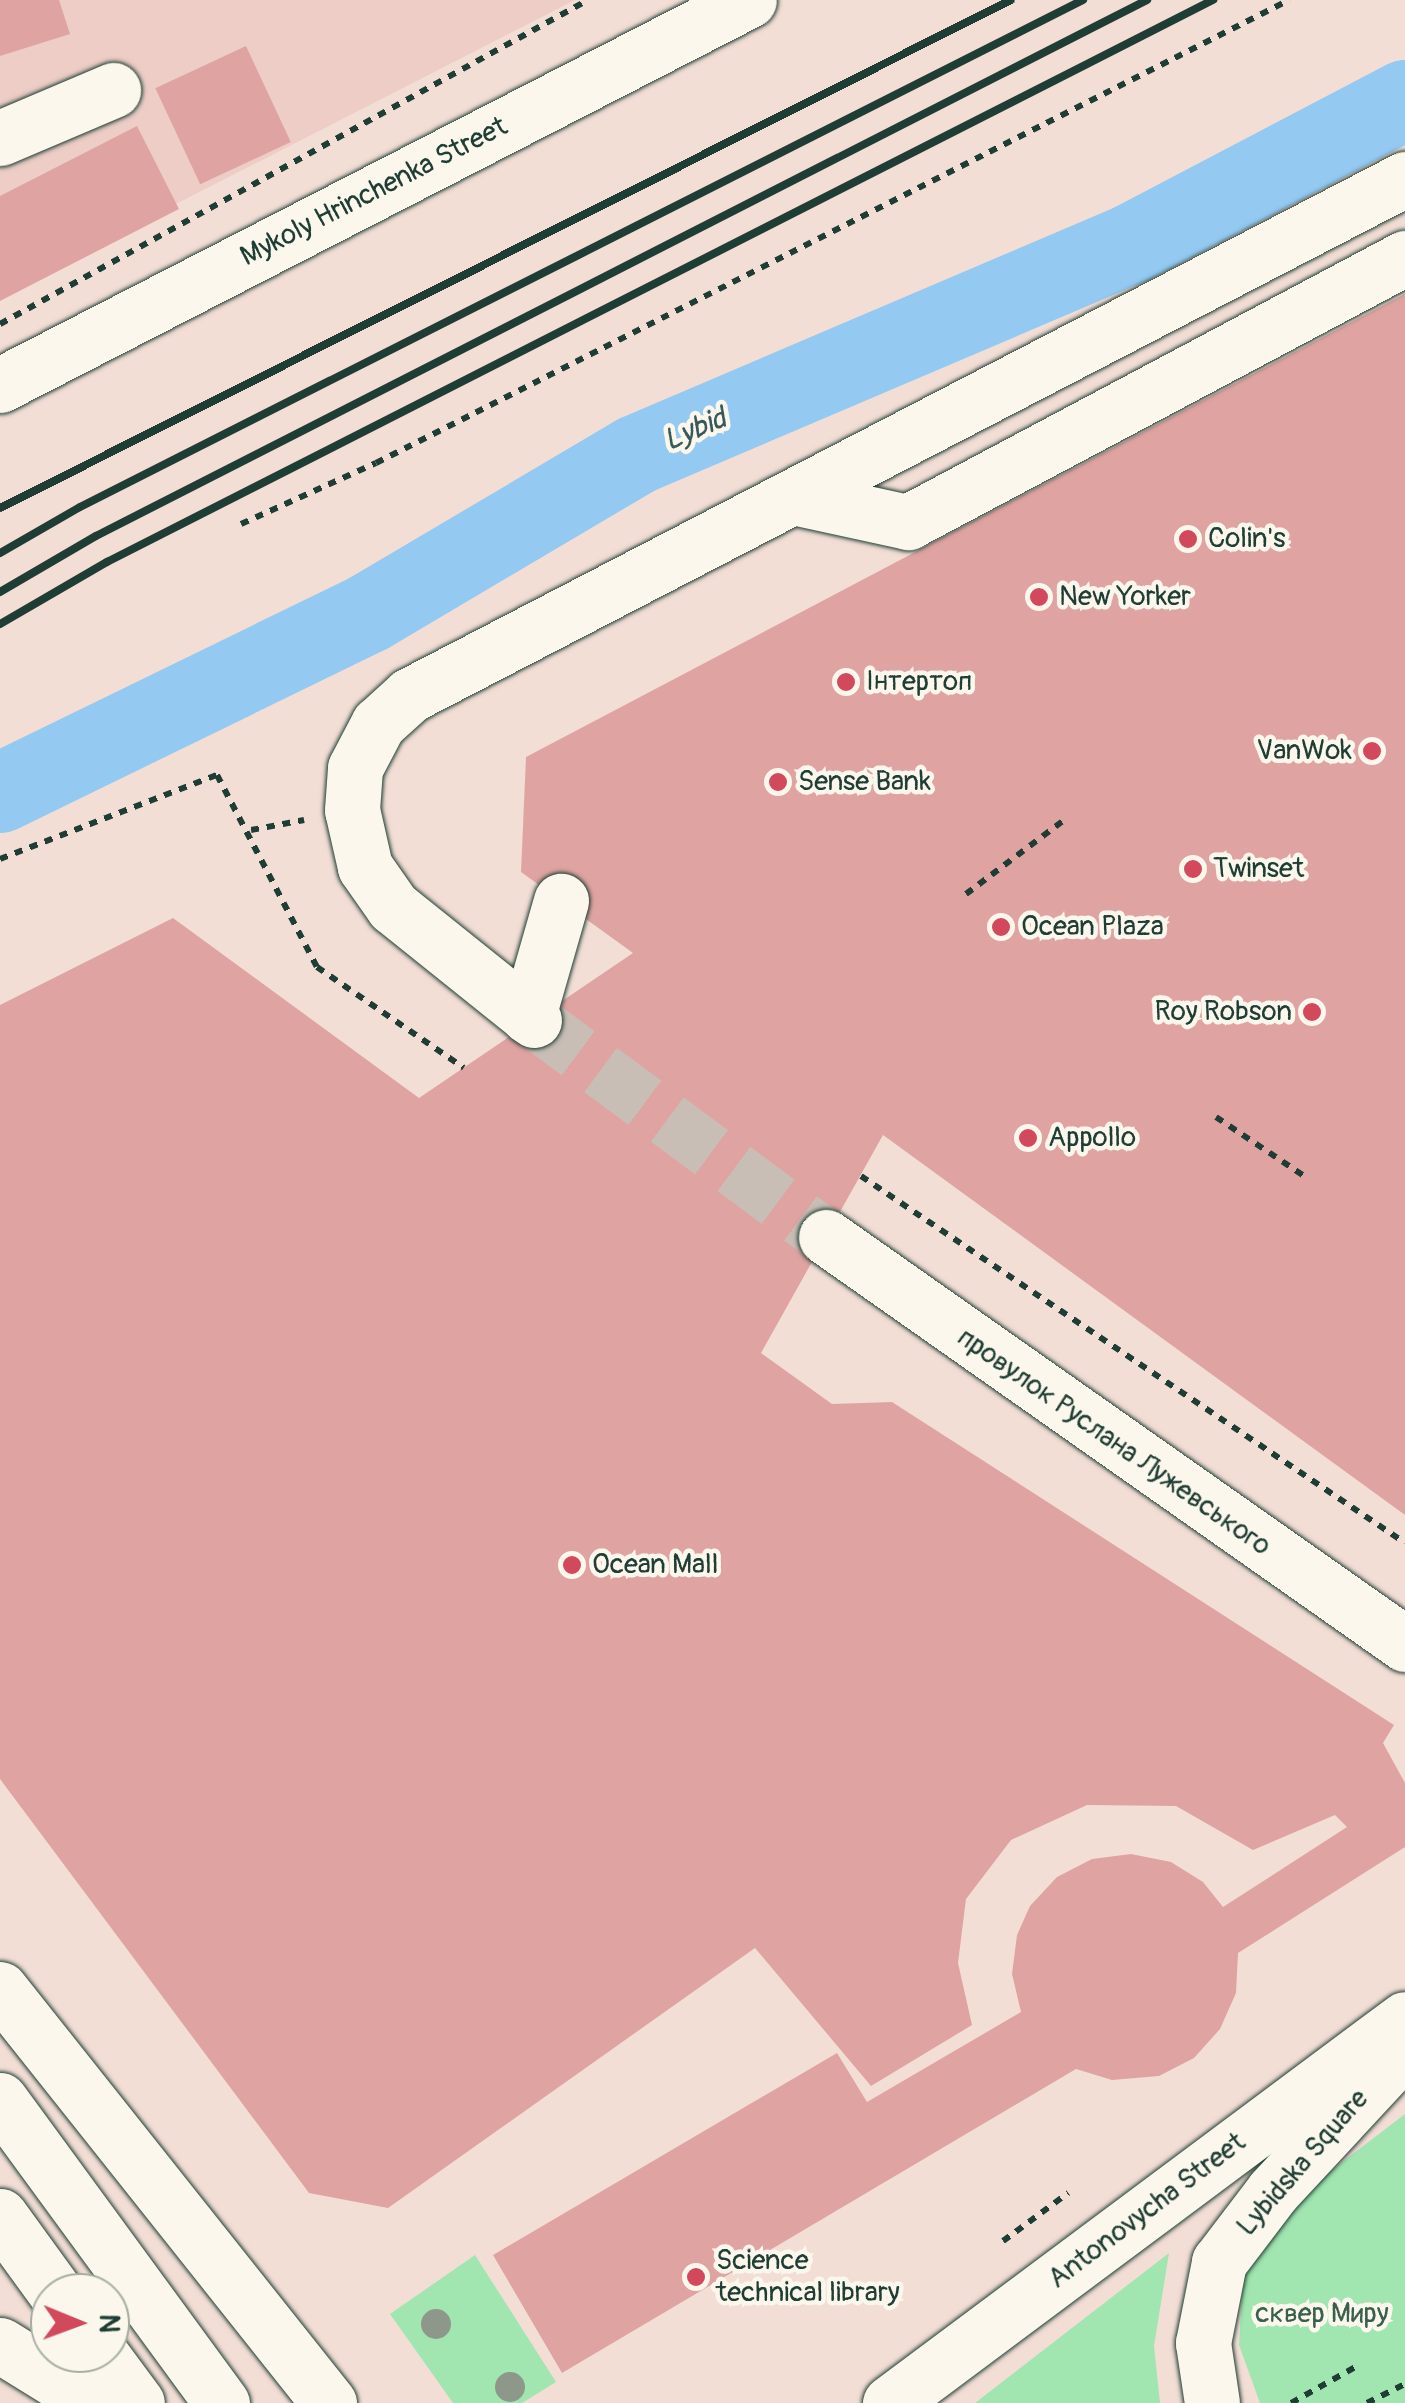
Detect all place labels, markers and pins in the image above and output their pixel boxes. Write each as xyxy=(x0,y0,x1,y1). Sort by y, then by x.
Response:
place label: Colin's xyxy=(1208,522,1286,556)
marker: Colin's xyxy=(1177,528,1199,550)
place label: New Yorker xyxy=(1059,580,1191,614)
marker: New Yorker xyxy=(1028,586,1050,608)
place label: Інтертоп xyxy=(866,665,972,699)
marker: Інтертоп xyxy=(835,671,857,693)
place label: VanWok xyxy=(1257,734,1352,768)
marker: VanWok xyxy=(1361,740,1383,762)
place label: Sense Bank xyxy=(798,765,931,799)
marker: Sense Bank xyxy=(767,771,789,793)
place label: Twinset xyxy=(1213,852,1304,886)
marker: Twinset xyxy=(1182,858,1204,880)
place label: Ocean Plaza xyxy=(1021,910,1164,944)
marker: Ocean Plaza xyxy=(990,916,1012,938)
place label: Roy Robson xyxy=(1155,995,1292,1029)
marker: Roy Robson xyxy=(1301,1001,1323,1023)
place label: Appollo xyxy=(1048,1121,1136,1155)
marker: Appollo xyxy=(1017,1127,1039,1149)
place label: Ocean Mall xyxy=(592,1548,718,1582)
marker: Ocean Mall xyxy=(561,1554,583,1576)
place label: Science technical library xyxy=(716,2244,900,2310)
marker: Science technical library xyxy=(685,2266,707,2288)

